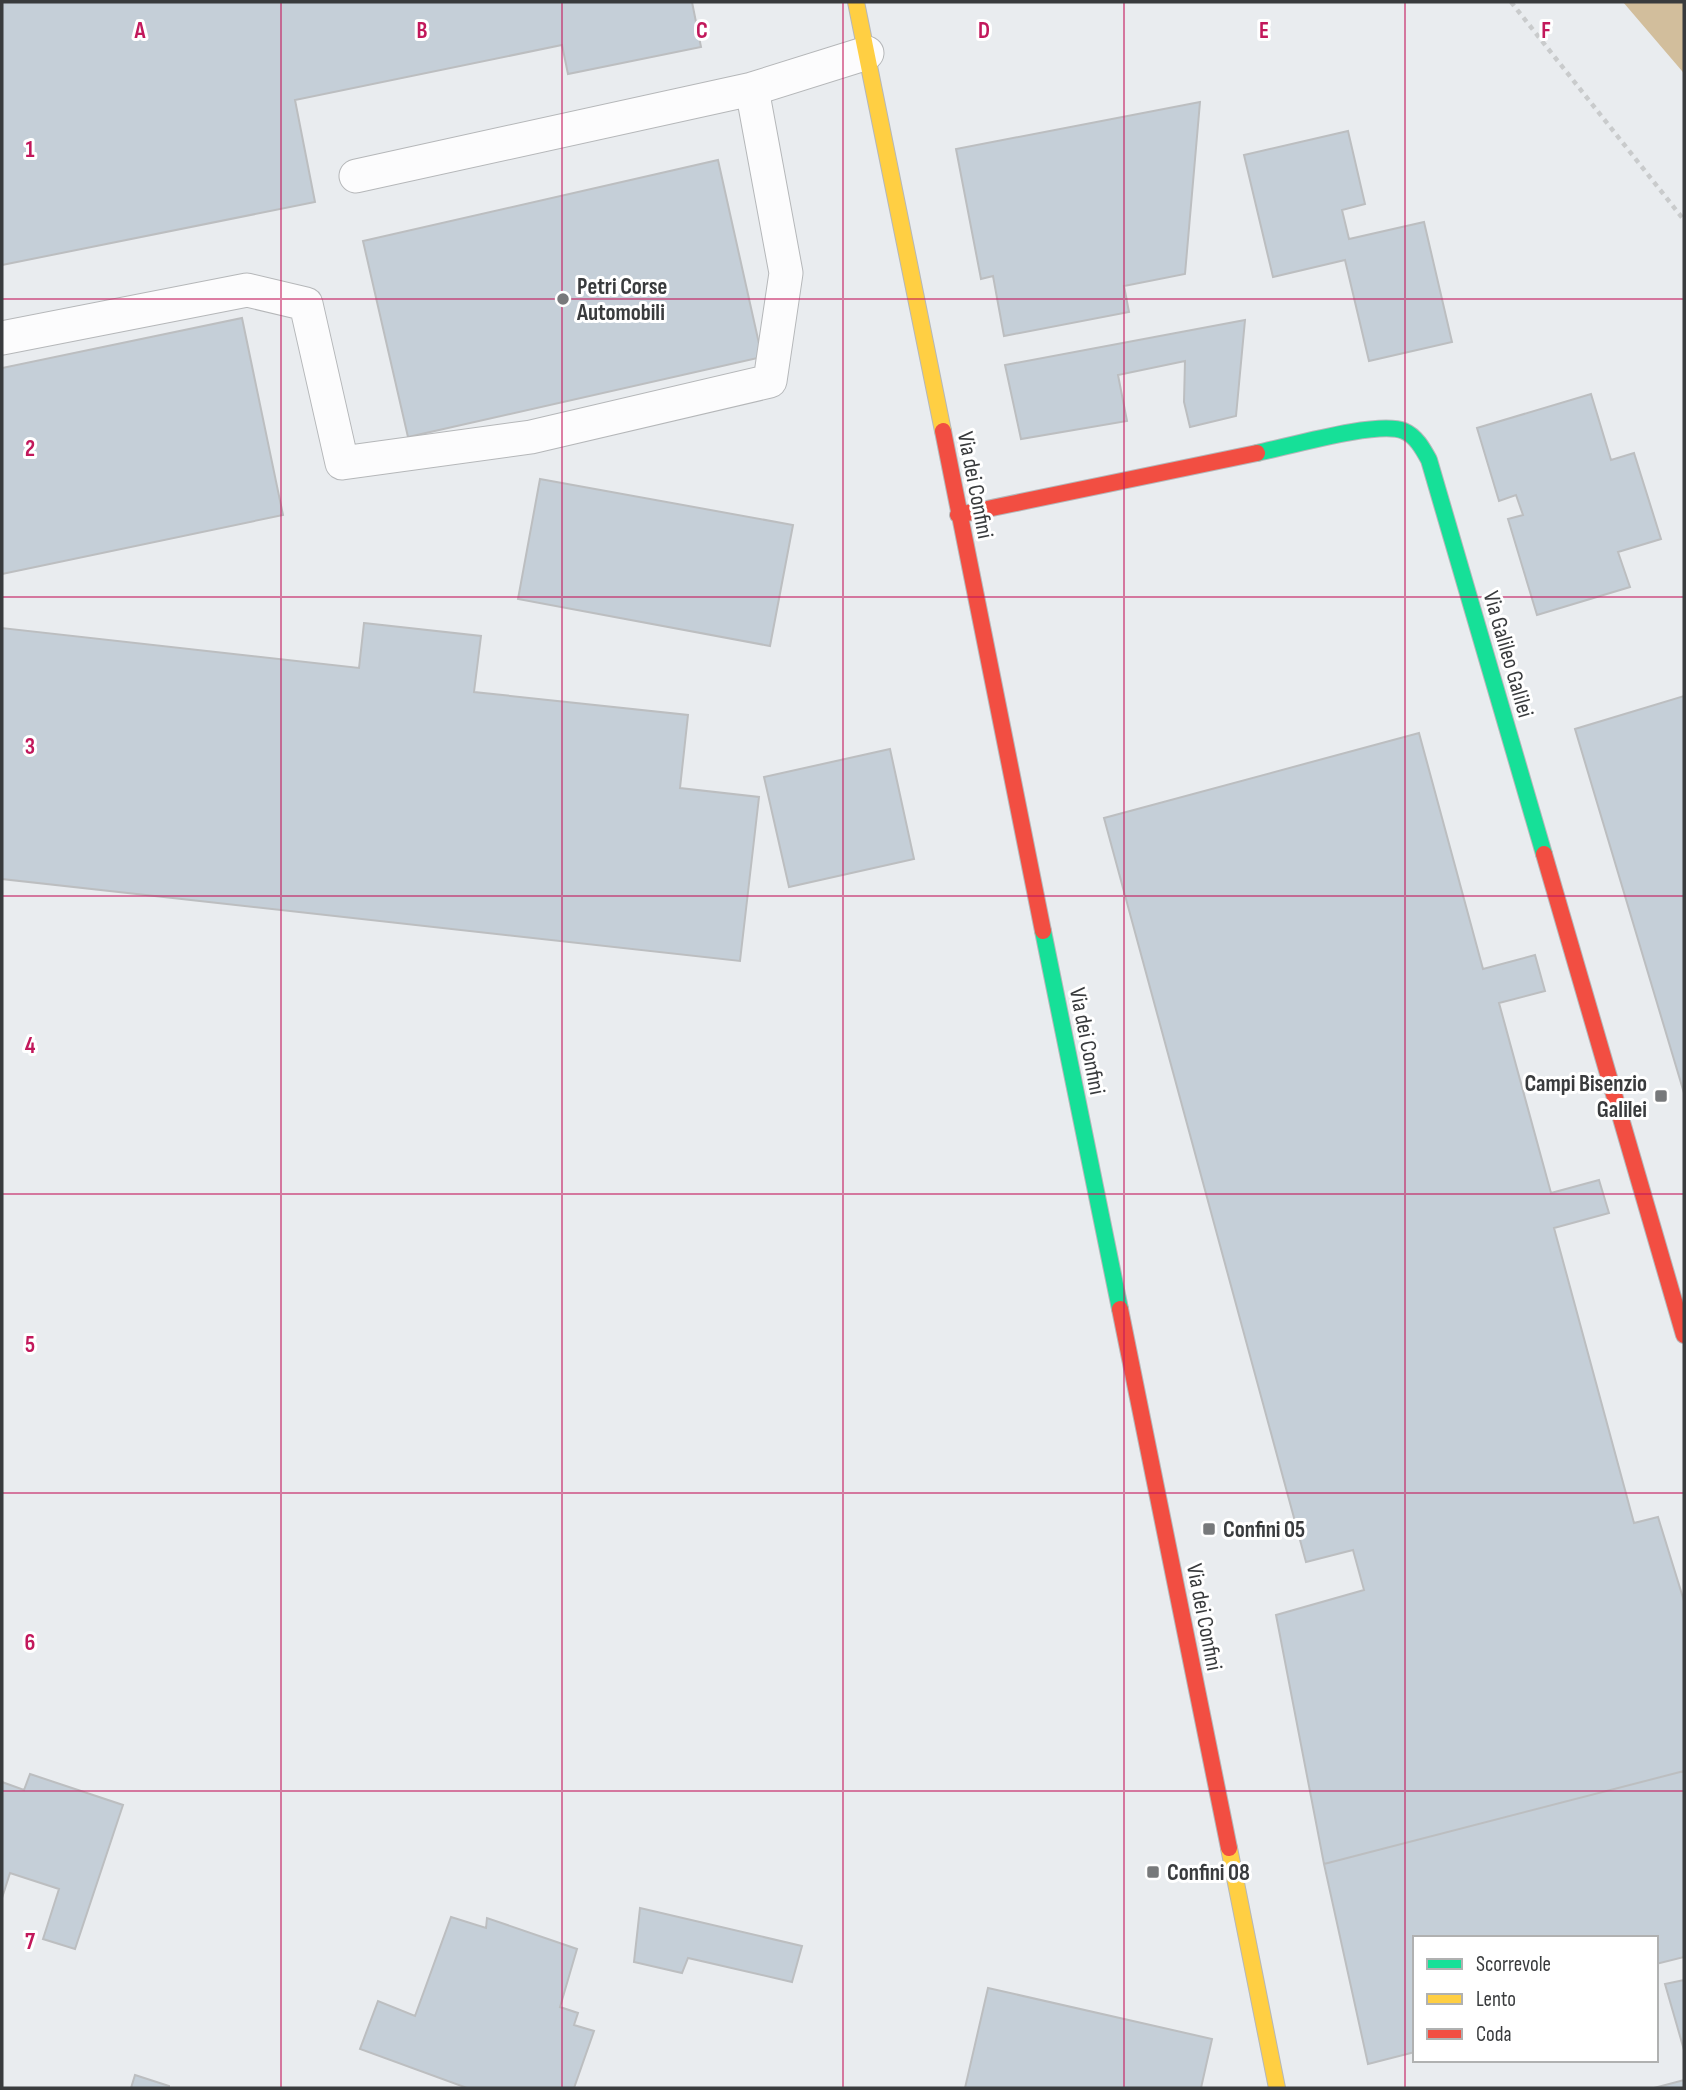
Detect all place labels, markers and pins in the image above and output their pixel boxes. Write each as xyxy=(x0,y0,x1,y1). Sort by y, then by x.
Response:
place label: Petri Corse Automobili xyxy=(576,273,667,327)
marker: Petri Corse Automobili xyxy=(555,291,571,307)
place label: Campi Bisenzio Galilei xyxy=(1525,1070,1647,1124)
marker: Campi Bisenzio Galilei xyxy=(1653,1088,1669,1104)
place label: Confini 05 xyxy=(1223,1516,1305,1544)
marker: Confini 05 xyxy=(1201,1521,1217,1537)
place label: Confini 08 xyxy=(1167,1859,1250,1887)
marker: Confini 08 xyxy=(1145,1864,1161,1880)

